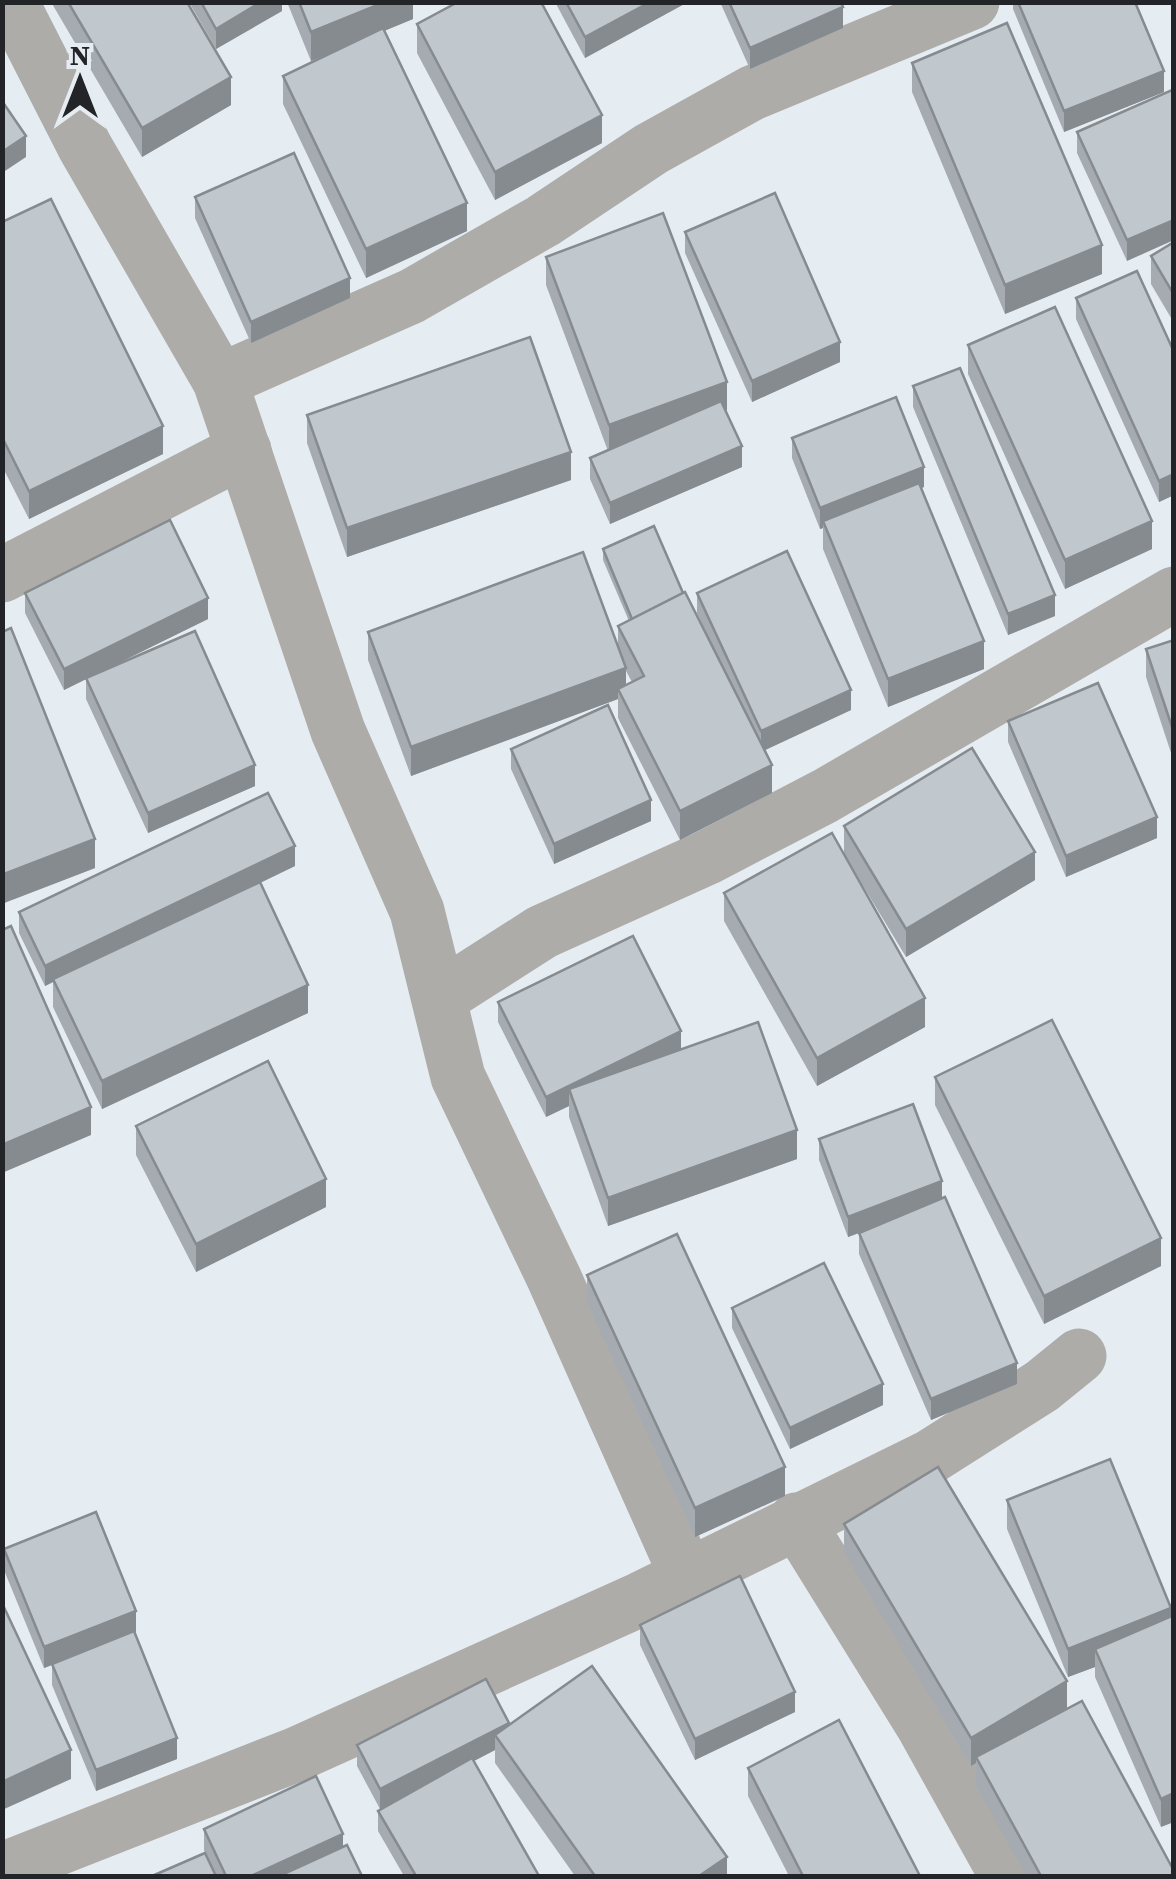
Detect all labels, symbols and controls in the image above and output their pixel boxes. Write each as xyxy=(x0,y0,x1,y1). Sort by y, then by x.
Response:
north arrow xyxy=(30,30,130,130)
text: N xyxy=(70,36,90,74)

